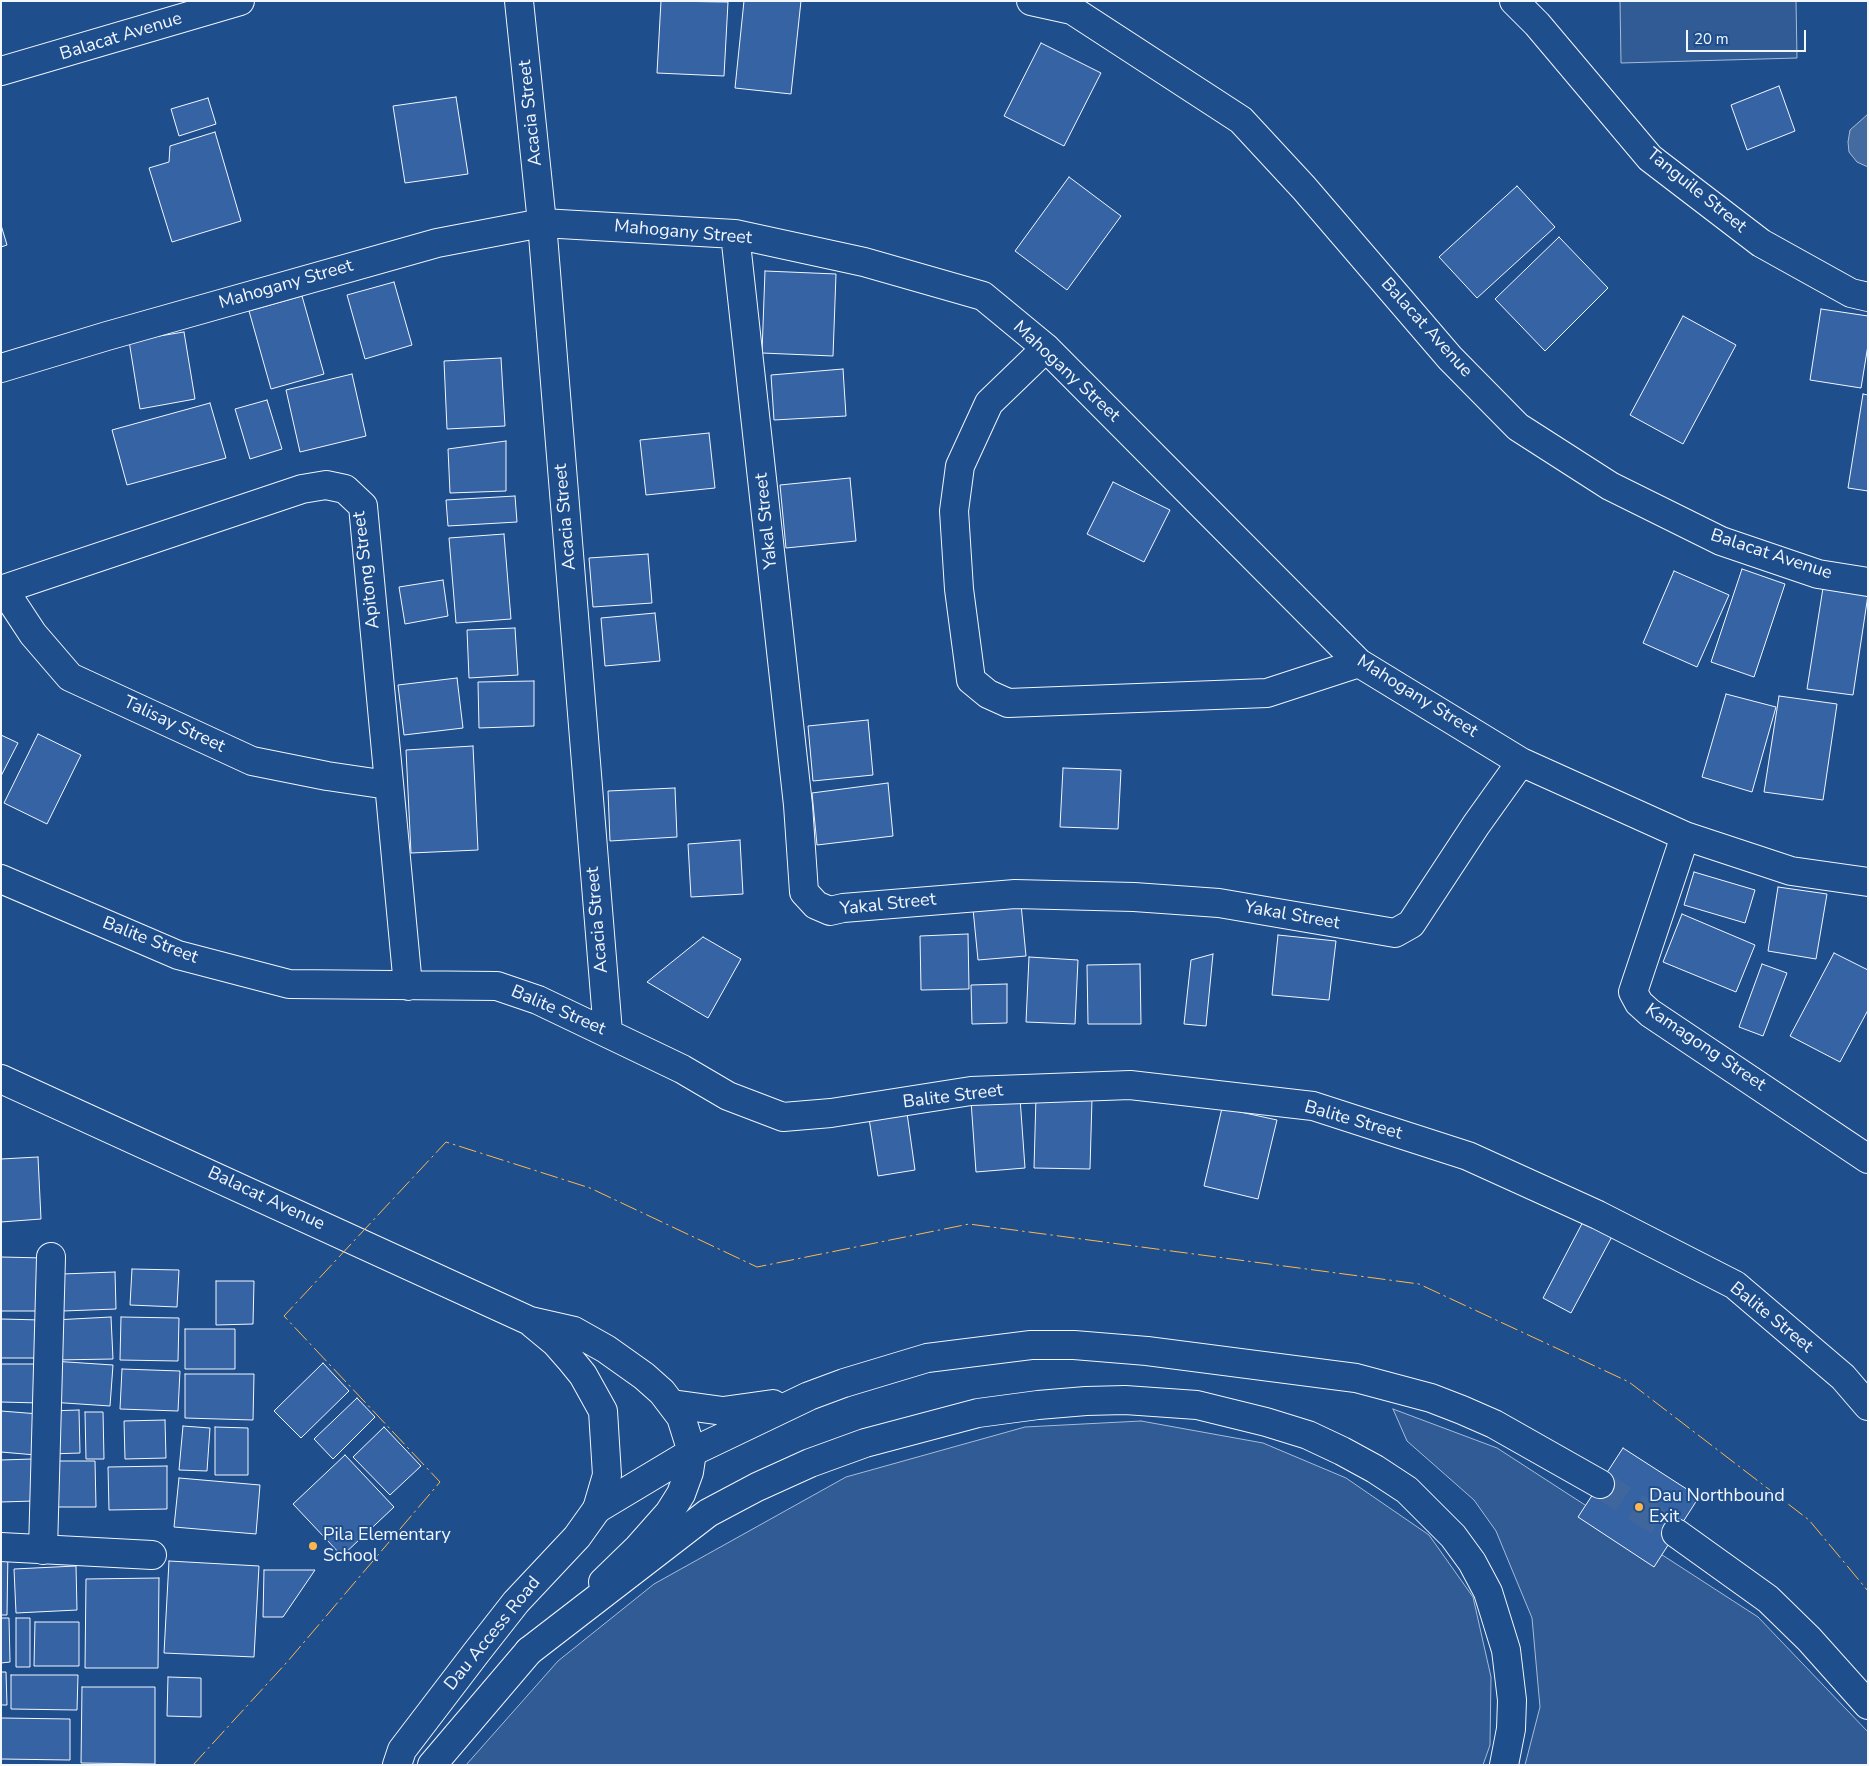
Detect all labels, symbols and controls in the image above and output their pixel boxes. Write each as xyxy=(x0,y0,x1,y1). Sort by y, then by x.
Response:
street label: Balacat Avenue xyxy=(57,8,185,66)
scale bar xyxy=(1689,20,1809,52)
text: 20 m xyxy=(1694,29,1729,49)
street label: Acacia Street xyxy=(515,59,547,167)
street label: Tanguile Street xyxy=(1642,144,1750,238)
street label: Mahogany Street xyxy=(613,216,753,250)
street label: Mahogany Street xyxy=(217,256,355,314)
street label: Balacat Avenue xyxy=(1376,274,1476,382)
street label: Mahogany Street xyxy=(1008,317,1124,427)
street label: Acacia Street xyxy=(551,463,581,571)
street label: Yakal Street xyxy=(751,472,783,570)
street label: Apitong Street xyxy=(349,510,385,630)
street label: Balacat Avenue xyxy=(1707,525,1835,585)
street label: Mahogany Street xyxy=(1353,651,1481,743)
street label: Talisay Street xyxy=(120,692,228,758)
street label: Acacia Street xyxy=(583,866,613,974)
street label: Yakal Street xyxy=(839,889,937,921)
street label: Yakal Street xyxy=(1243,897,1341,935)
street label: Balite Street xyxy=(99,913,201,969)
street label: Balite Street xyxy=(507,981,609,1041)
street label: Kamagong Street xyxy=(1641,1000,1769,1096)
street label: Balite Street xyxy=(902,1080,1004,1114)
street label: Balite Street xyxy=(1302,1097,1404,1145)
street label: Balacat Avenue xyxy=(204,1162,328,1236)
street label: Balite Street xyxy=(1725,1278,1817,1358)
place label: Dau Northbound Exit xyxy=(1649,1486,1785,1528)
marker: Dau Northbound Exit xyxy=(1633,1501,1645,1513)
place label: Pila Elementary School xyxy=(323,1525,451,1568)
marker: Pila Elementary School xyxy=(307,1540,319,1552)
street label: Dau Access Road xyxy=(440,1573,546,1695)

